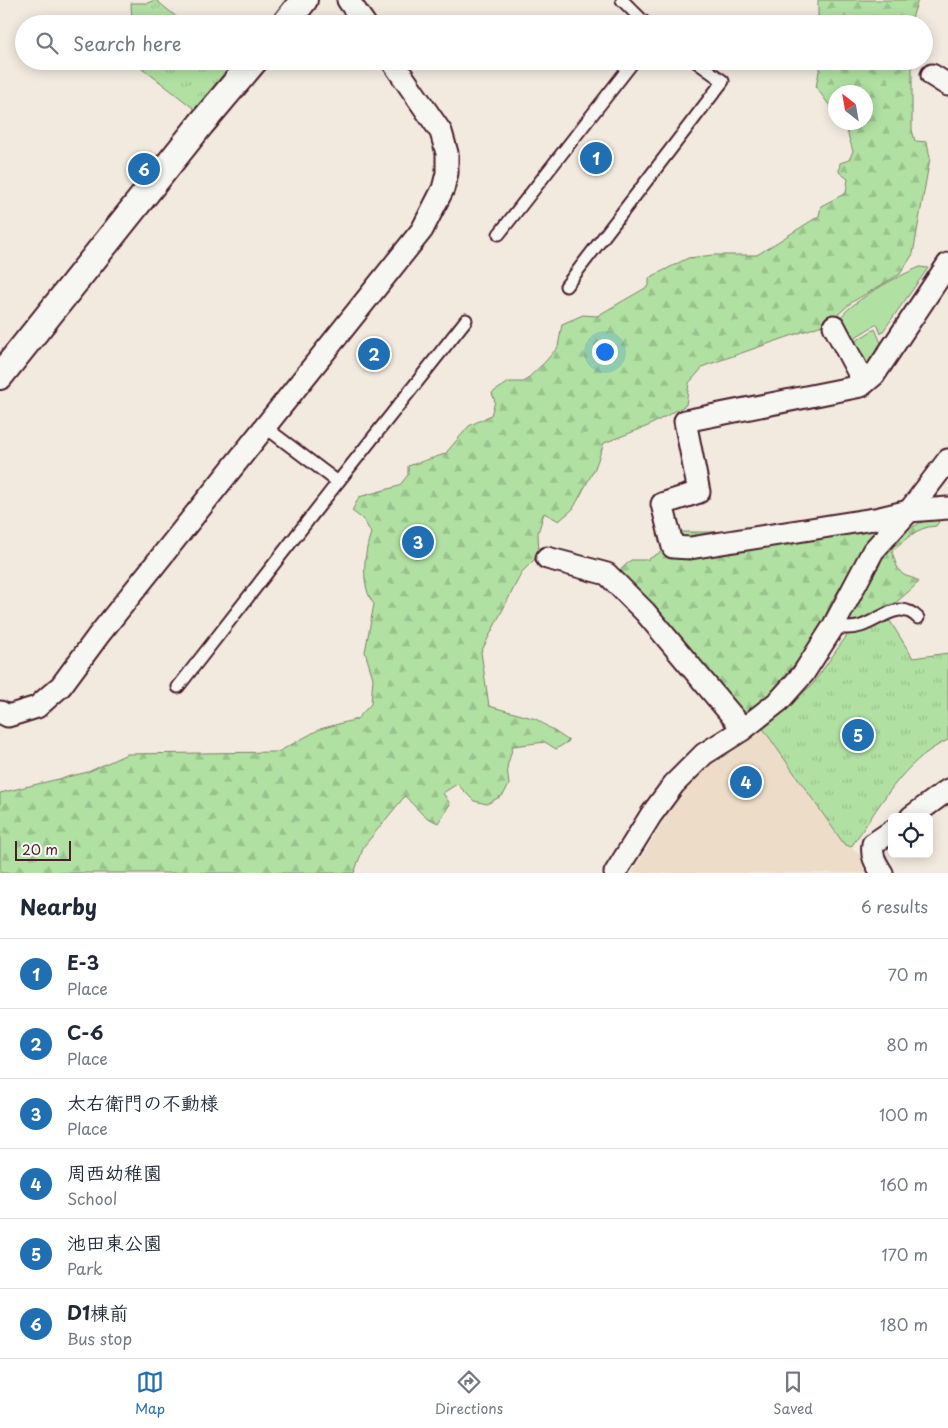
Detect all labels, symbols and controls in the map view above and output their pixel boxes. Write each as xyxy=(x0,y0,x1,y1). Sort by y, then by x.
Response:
search box xyxy=(15,15,933,70)
icon: search xyxy=(33,29,61,57)
text: Search here xyxy=(73,29,182,57)
north arrow xyxy=(828,85,873,130)
pin: 1 xyxy=(580,139,612,177)
pin: 6 xyxy=(128,150,160,188)
pin: 2 xyxy=(358,335,390,373)
your location xyxy=(592,339,618,365)
pin: 3 xyxy=(402,523,434,561)
pin: 5 xyxy=(842,716,874,754)
pin: 4 xyxy=(730,763,762,801)
map controls xyxy=(888,813,933,858)
button: locate xyxy=(888,813,933,858)
scale bar xyxy=(15,838,71,861)
text: 20 m xyxy=(22,839,58,860)
text: Nearby xyxy=(20,890,97,922)
text: 6 results xyxy=(861,894,928,918)
text: E-3 xyxy=(67,948,99,976)
text: 1 xyxy=(32,962,40,986)
text: 70 m xyxy=(888,962,928,986)
text: Place xyxy=(67,976,108,1000)
text: C-6 xyxy=(67,1018,103,1046)
text: 2 xyxy=(30,1032,42,1056)
text: 80 m xyxy=(886,1032,928,1056)
text: Place xyxy=(67,1046,108,1070)
text: 太右衛門の不動様 xyxy=(67,1088,219,1116)
text: 3 xyxy=(31,1102,41,1126)
text: 100 m xyxy=(879,1102,928,1126)
text: Place xyxy=(67,1116,108,1140)
text: 周西幼稚園 xyxy=(67,1158,162,1186)
text: 4 xyxy=(31,1172,41,1196)
text: 160 m xyxy=(880,1172,928,1196)
text: School xyxy=(67,1186,117,1210)
text: 池田東公園 xyxy=(67,1228,162,1256)
text: 5 xyxy=(31,1242,41,1266)
text: 170 m xyxy=(882,1242,928,1266)
text: Park xyxy=(67,1256,103,1280)
text: D1棟前 xyxy=(67,1298,128,1326)
text: 6 xyxy=(30,1312,42,1336)
text: 180 m xyxy=(880,1312,928,1336)
text: Bus stop xyxy=(67,1326,132,1350)
tab: Map xyxy=(135,1368,165,1419)
tab: Directions xyxy=(435,1368,503,1419)
tab: Saved xyxy=(773,1368,813,1419)

